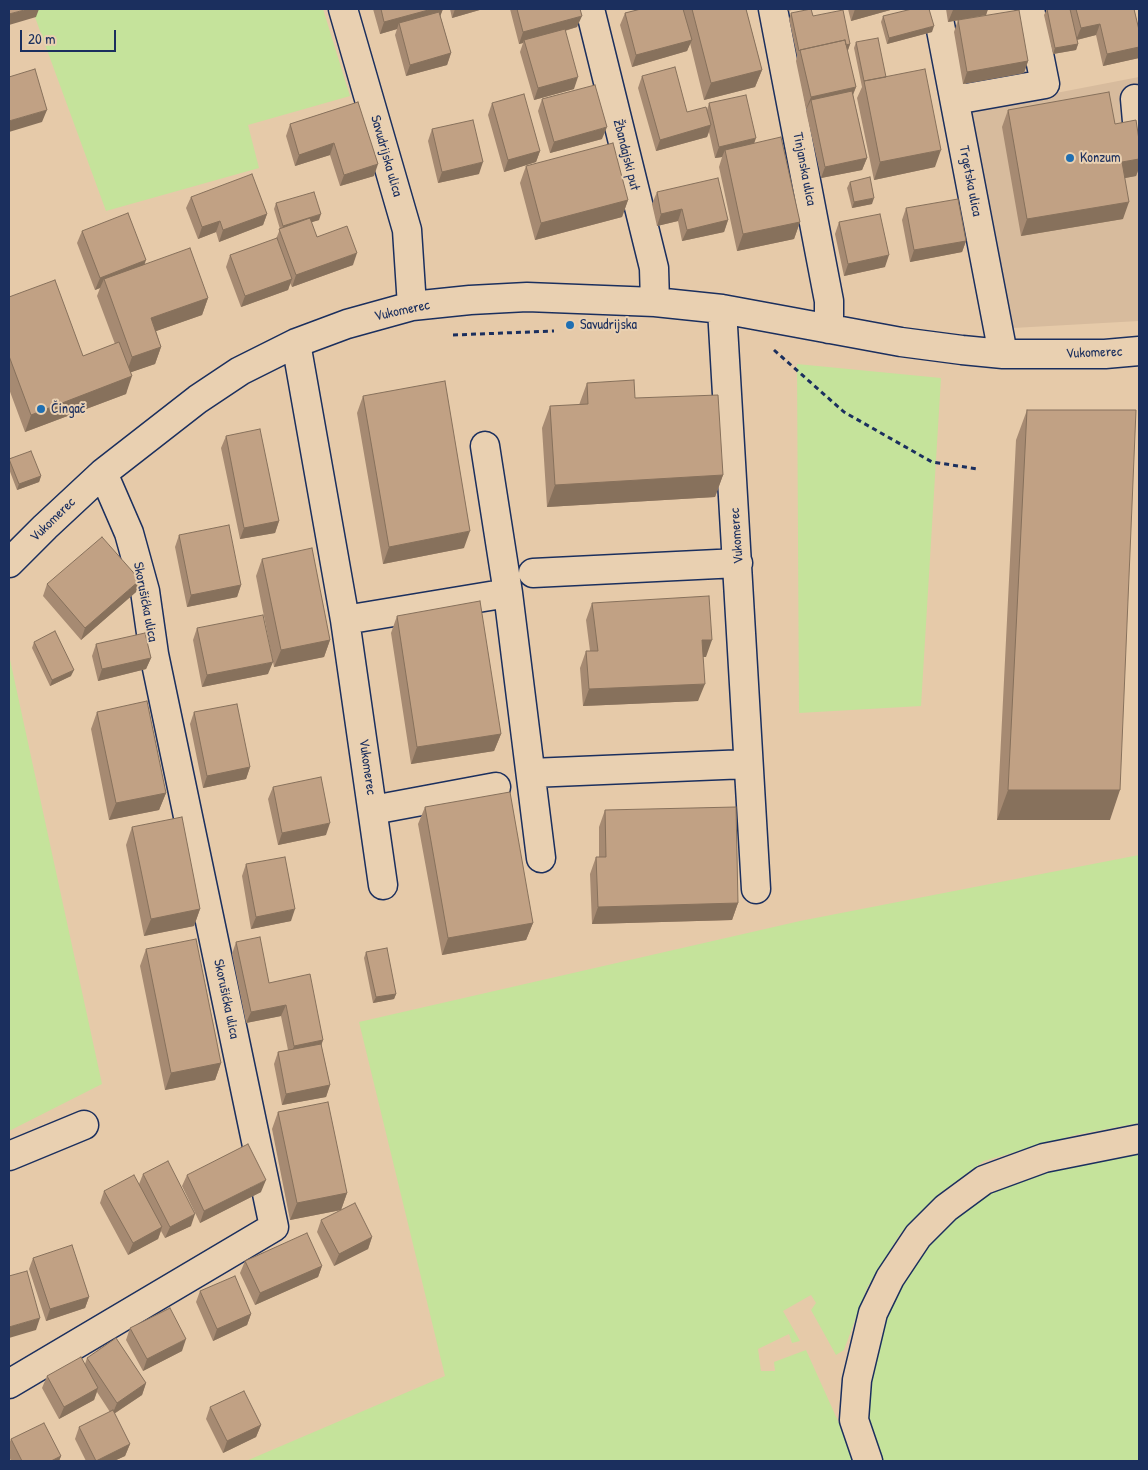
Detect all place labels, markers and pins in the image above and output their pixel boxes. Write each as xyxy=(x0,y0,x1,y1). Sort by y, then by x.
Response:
place label: Konzum xyxy=(1080,150,1120,166)
marker: Konzum xyxy=(1064,152,1076,164)
place label: Savudrijska xyxy=(580,317,637,333)
marker: Savudrijska xyxy=(564,319,576,331)
place label: Čingač xyxy=(51,401,85,417)
marker: Čingač xyxy=(35,403,47,415)

